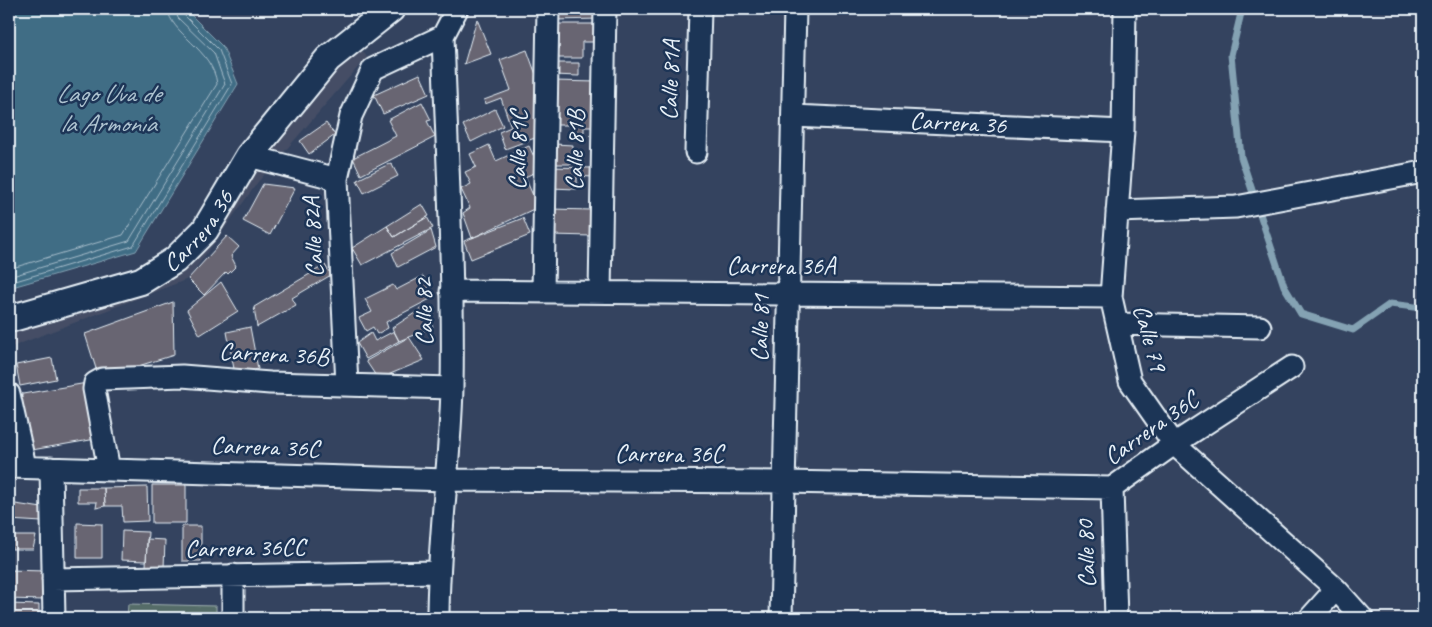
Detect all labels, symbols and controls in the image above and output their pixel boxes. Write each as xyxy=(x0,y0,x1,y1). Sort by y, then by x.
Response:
street label: Calle 81A xyxy=(653,38,687,121)
water label: Lago Uva de la Armonía xyxy=(56,77,164,140)
street label: Carrera 36 xyxy=(909,104,1008,142)
street label: Calle 81B xyxy=(558,107,592,191)
street label: Calle 81C xyxy=(501,108,535,190)
street label: Carrera 36 xyxy=(157,184,241,279)
street label: Calle 82A xyxy=(295,195,331,278)
street label: Carrera 36A xyxy=(726,250,837,282)
street label: Calle 82 xyxy=(407,276,441,346)
street label: Calle 81 xyxy=(743,292,777,362)
street label: Calle 79 xyxy=(1125,301,1175,377)
street label: Carrera 36B xyxy=(218,335,332,373)
street label: Carrera 36C xyxy=(1097,383,1206,472)
street label: Carrera 36C xyxy=(210,429,322,465)
street label: Carrera 36C xyxy=(615,438,725,470)
street label: Calle 80 xyxy=(1069,518,1103,588)
street label: Carrera 36CC xyxy=(184,531,308,565)

